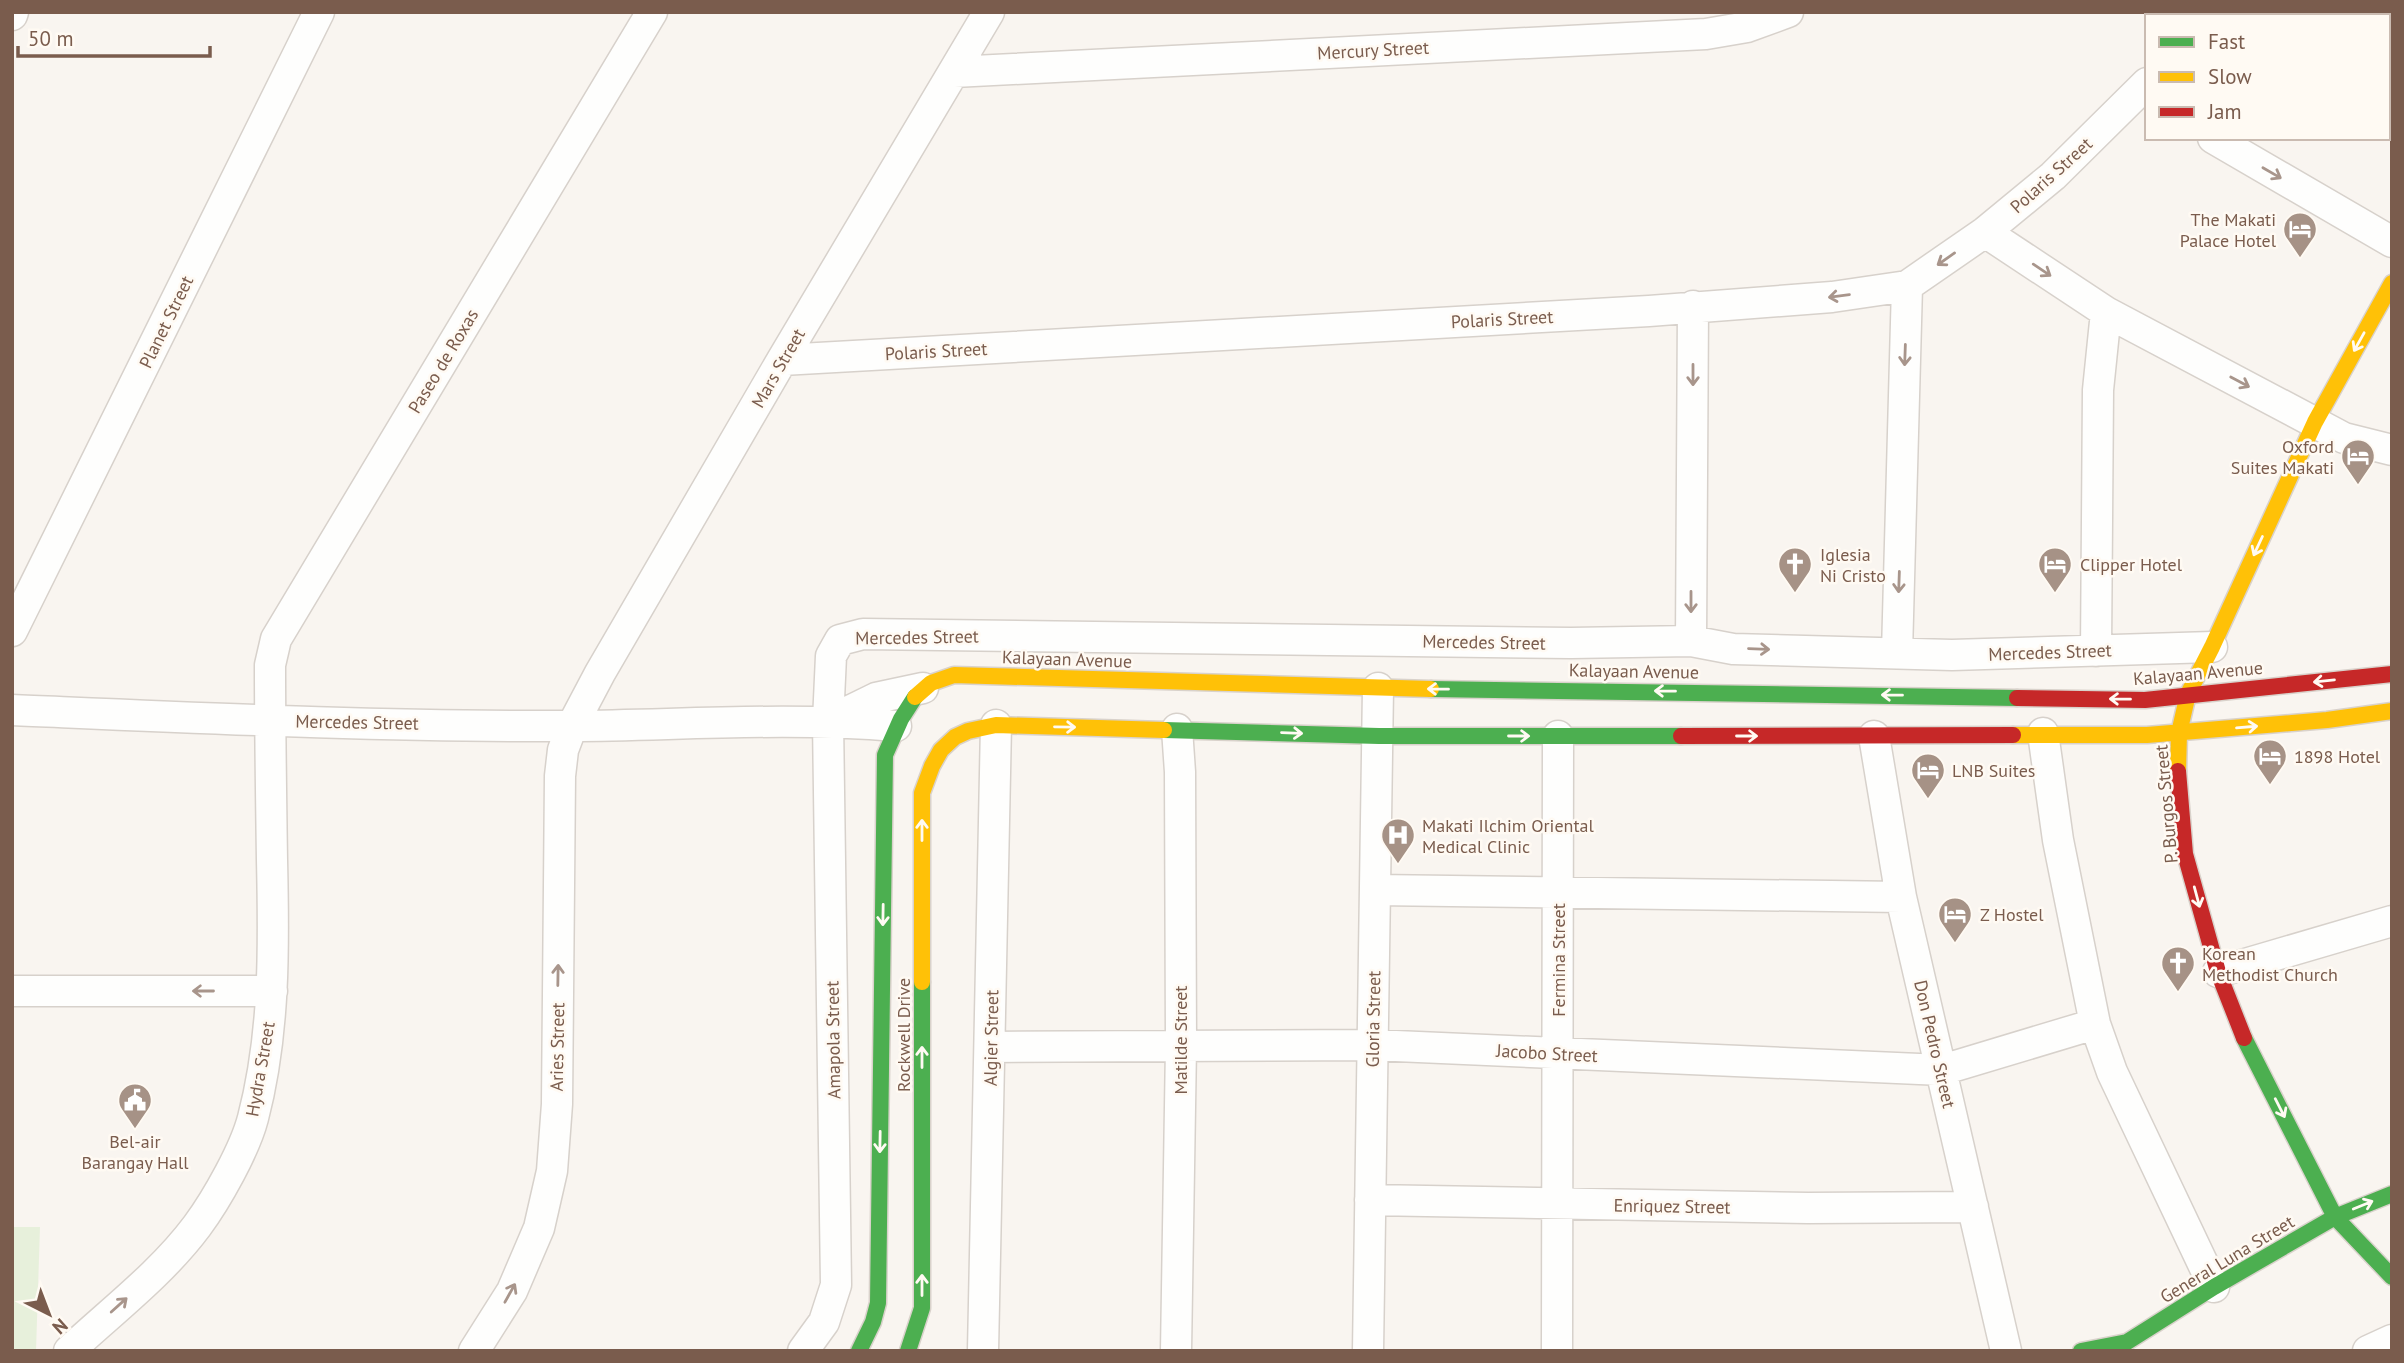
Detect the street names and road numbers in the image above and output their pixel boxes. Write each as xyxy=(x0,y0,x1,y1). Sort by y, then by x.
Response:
street label: Mercury Street xyxy=(1316,36,1430,64)
street label: Polaris Street xyxy=(2005,132,2097,218)
street label: Planet Street xyxy=(134,272,198,372)
street label: Paseo de Roxas xyxy=(403,305,483,417)
street label: Polaris Street xyxy=(1450,305,1554,333)
street label: Mars Street xyxy=(746,324,810,412)
street label: Polaris Street xyxy=(884,337,988,365)
street label: Mercedes Street xyxy=(855,624,979,650)
street label: Mercedes Street xyxy=(1422,629,1546,655)
street label: Mercedes Street xyxy=(1988,638,2112,666)
street label: Kalayaan Avenue xyxy=(1002,645,1132,673)
street label: Kalayaan Avenue xyxy=(2132,656,2264,690)
street label: Kalayaan Avenue xyxy=(1569,658,1699,684)
street label: Mercedes Street xyxy=(295,709,419,735)
street label: P. Burgos Street xyxy=(2149,744,2183,864)
street label: Fermina Street xyxy=(1547,903,1570,1017)
street label: Gloria Street xyxy=(1361,971,1385,1067)
street label: Rockwell Drive xyxy=(892,978,915,1092)
street label: Don Pedro Street xyxy=(1909,978,1961,1110)
street label: Amapola Street xyxy=(820,981,846,1099)
street label: Matilde Street xyxy=(1169,986,1192,1094)
street label: Algier Street xyxy=(979,990,1003,1086)
street label: Aries Street xyxy=(545,1002,569,1092)
street label: Hydra Street xyxy=(240,1020,280,1118)
street label: Jacobo Street xyxy=(1495,1039,1598,1067)
street label: Enriquez Street xyxy=(1613,1193,1731,1219)
street label: General Luna Street xyxy=(2156,1210,2298,1308)

